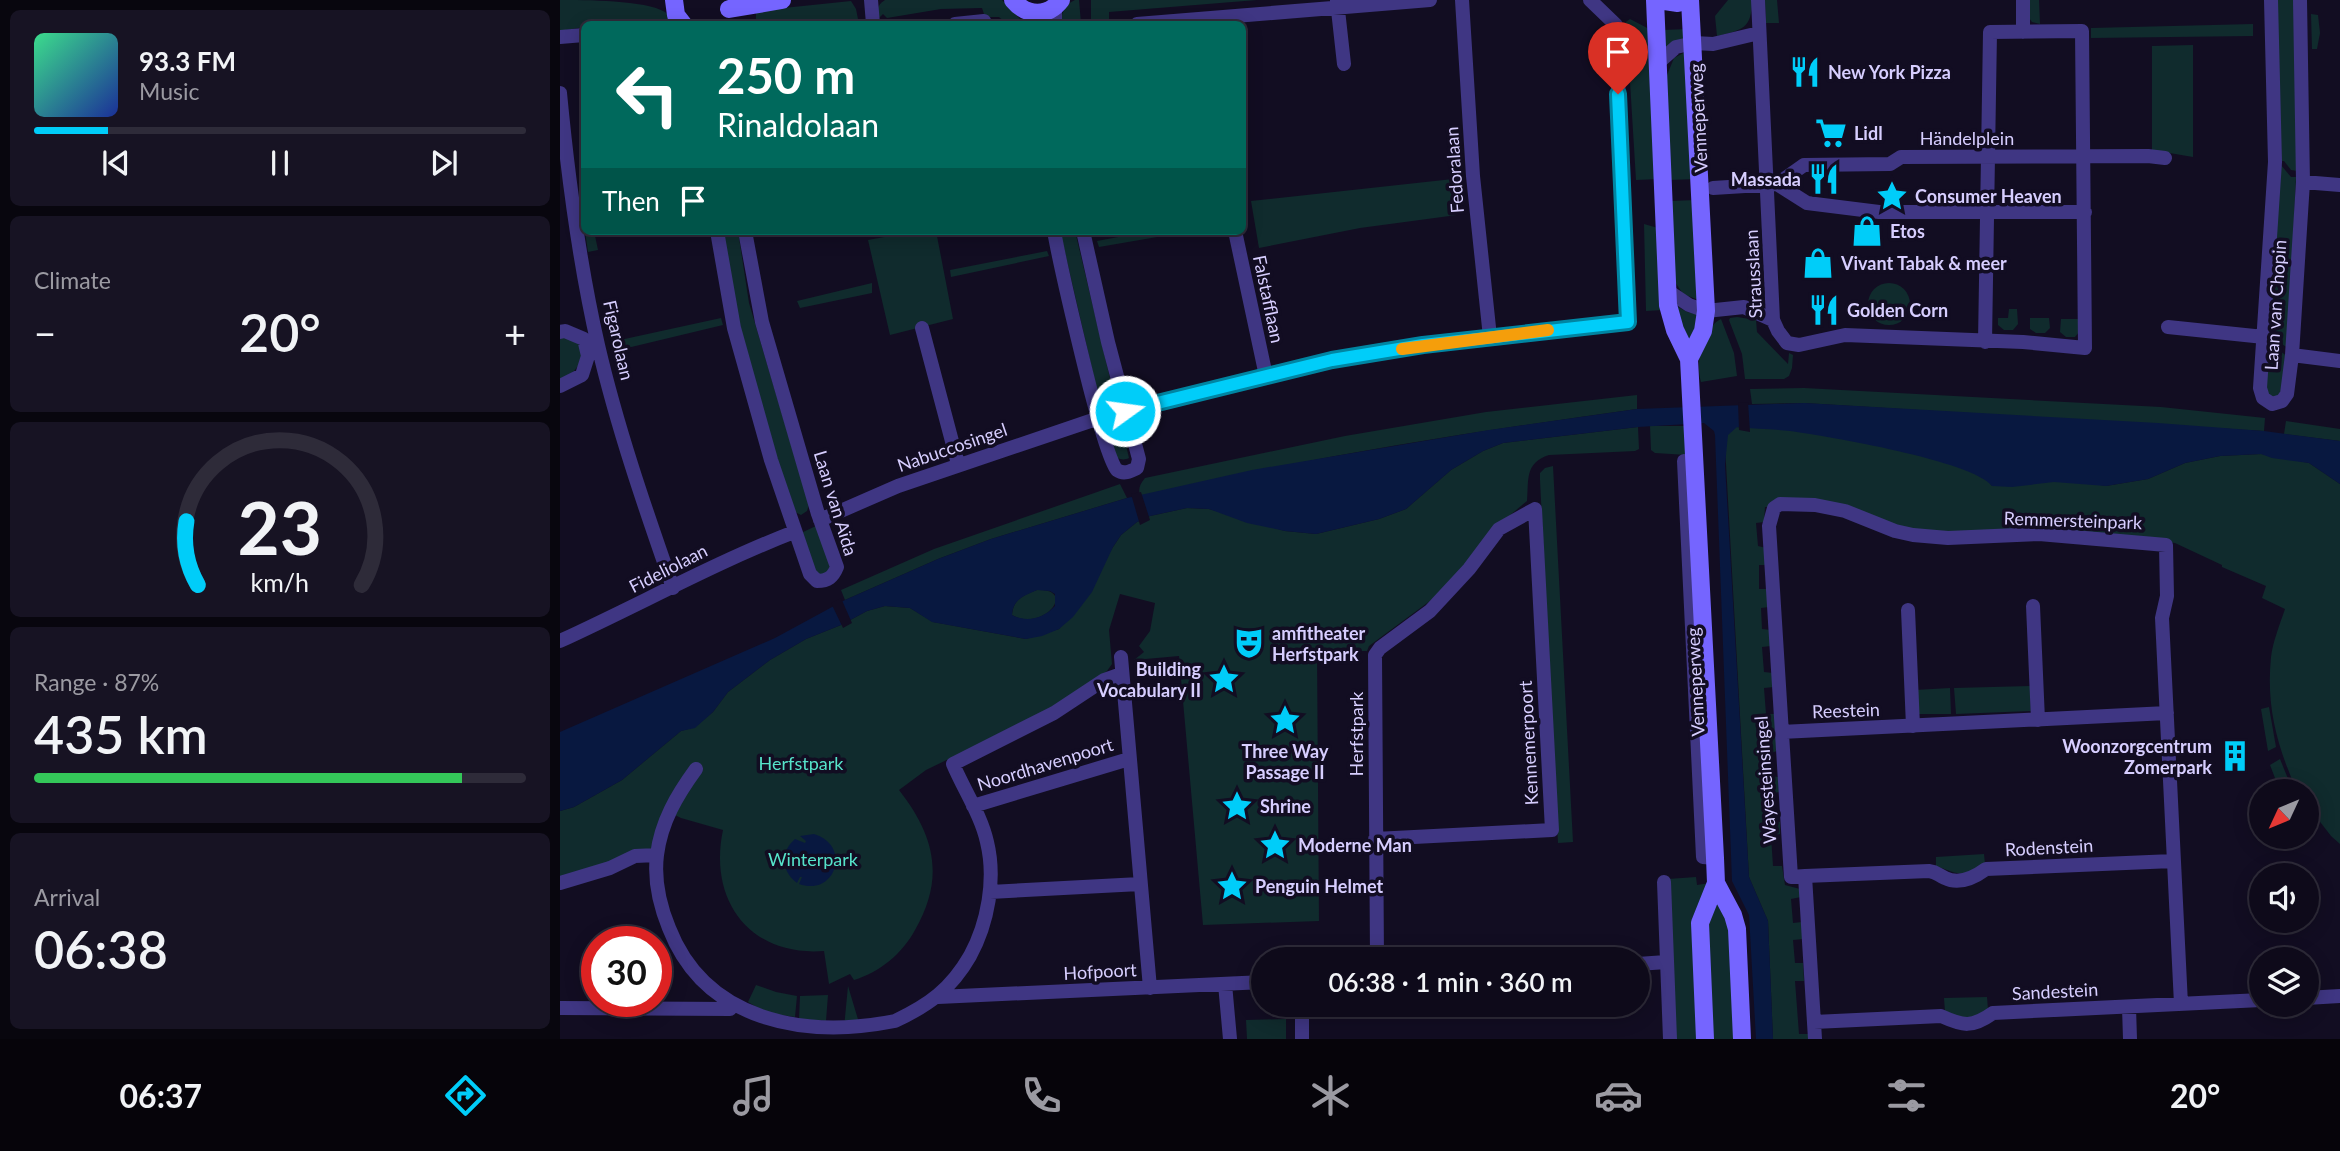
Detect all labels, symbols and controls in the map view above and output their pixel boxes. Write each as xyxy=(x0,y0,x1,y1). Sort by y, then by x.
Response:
pin xyxy=(1588,22,1648,94)
icon: arrive xyxy=(1599,33,1637,71)
text: 93.3 FM xyxy=(139,45,236,77)
text: 250 m xyxy=(717,46,855,104)
icon: left xyxy=(602,49,693,140)
restaurant icon: New York Pizza xyxy=(1788,55,1822,89)
place label: New York Pizza xyxy=(1828,61,1951,83)
street label: Venneperweg xyxy=(1684,63,1712,173)
text: Music xyxy=(139,77,199,105)
text: Rinaldolaan xyxy=(717,105,879,144)
supermarket icon: Lidl xyxy=(1814,116,1848,150)
place label: Lidl xyxy=(1854,122,1883,144)
street label: Fedoralaan xyxy=(1440,126,1468,214)
street label: Händelplein xyxy=(1920,127,2014,149)
icon: previous xyxy=(97,144,135,182)
icon: pause xyxy=(261,144,299,182)
icon: next xyxy=(425,144,463,182)
restaurant icon: Massada xyxy=(1807,162,1841,196)
place label: Massada xyxy=(1731,168,1801,190)
place icon: Consumer Heaven xyxy=(1875,179,1909,213)
icon: arrive xyxy=(674,182,712,220)
text: Then xyxy=(602,185,660,217)
place label: Consumer Heaven xyxy=(1915,185,2062,207)
shop icon: Etos xyxy=(1850,214,1884,248)
place label: Etos xyxy=(1890,220,1925,242)
street label: Strausslaan xyxy=(1740,229,1766,319)
street label: Laan van Chopin xyxy=(2259,239,2291,371)
shop icon: Vivant Tabak & meer xyxy=(1801,246,1835,280)
place label: Vivant Tabak & meer xyxy=(1840,252,2007,274)
street label: Falstafflaan xyxy=(1249,253,1289,345)
text: Climate xyxy=(34,266,111,294)
restaurant icon: Golden Corn xyxy=(1807,293,1841,327)
street label: Figarolaan xyxy=(599,298,639,382)
place label: Golden Corn xyxy=(1847,299,1948,321)
text: 20° xyxy=(239,301,321,363)
text: − xyxy=(34,310,56,356)
text: + xyxy=(504,310,526,356)
position arrow xyxy=(1088,374,1162,448)
street label: Nabuccosingel xyxy=(894,418,1010,476)
street label: Laan van Aïda xyxy=(810,448,862,558)
text: 23 xyxy=(238,484,322,572)
street label: Remmersteinpark xyxy=(2003,507,2143,533)
street label: Fideliolaan xyxy=(625,539,711,597)
text: km/h xyxy=(251,567,309,597)
place label: amfitheater Herfstpark xyxy=(1272,622,1366,665)
theatre icon: amfitheater Herfstpark xyxy=(1232,626,1266,660)
street label: Venneperweg xyxy=(1681,627,1709,737)
place label: Building Vocabulary II xyxy=(1096,658,1201,701)
place icon: Building Vocabulary II xyxy=(1207,662,1241,696)
text: Range · 87% xyxy=(34,668,159,696)
street label: Kennemerpoort xyxy=(1514,680,1542,806)
street label: Herfstpark xyxy=(1345,691,1367,776)
street label: Reestein xyxy=(1812,698,1880,722)
text: 435 km xyxy=(34,703,208,765)
place icon: Three Way Passage II xyxy=(1268,703,1302,737)
street label: Wayesteinsingel xyxy=(1750,715,1780,845)
street label: Noordhavenpoort xyxy=(974,733,1116,795)
place label: Woonzorgcentrum Zomerpark xyxy=(2062,735,2212,778)
building icon: Woonzorgcentrum Zomerpark xyxy=(2218,739,2252,773)
place label: Three Way Passage II xyxy=(1242,740,1329,783)
park label: Herfstpark xyxy=(759,752,844,774)
north arrow xyxy=(2249,779,2319,849)
map controls xyxy=(2249,779,2319,1017)
place icon: Shrine xyxy=(1220,789,1254,823)
place label: Shrine xyxy=(1260,795,1311,817)
place icon: Moderne Man xyxy=(1258,828,1292,862)
place label: Moderne Man xyxy=(1298,834,1412,856)
street label: Rodenstein xyxy=(2004,834,2094,860)
park label: Winterpark xyxy=(768,848,859,870)
button: sound xyxy=(2249,863,2319,933)
place icon: Penguin Helmet xyxy=(1215,869,1249,903)
place label: Penguin Helmet xyxy=(1255,875,1384,897)
text: Arrival xyxy=(34,883,100,911)
text: 06:38 xyxy=(34,918,168,980)
speed limit sign: 30 xyxy=(581,926,672,1017)
button: layers xyxy=(2249,947,2319,1017)
street label: Hofpoort xyxy=(1063,958,1138,984)
text: 06:38 · 1 min · 360 m xyxy=(1328,966,1573,998)
street label: Sandestein xyxy=(2011,978,2099,1004)
icon: directions xyxy=(441,1071,490,1120)
icon: music xyxy=(729,1071,778,1120)
icon: phone xyxy=(1017,1071,1066,1120)
icon: climate xyxy=(1306,1071,1355,1120)
icon: car xyxy=(1594,1071,1643,1120)
icon: filters xyxy=(1882,1071,1931,1120)
text: 06:37 xyxy=(120,1076,202,1115)
text: 20° xyxy=(2170,1076,2220,1115)

